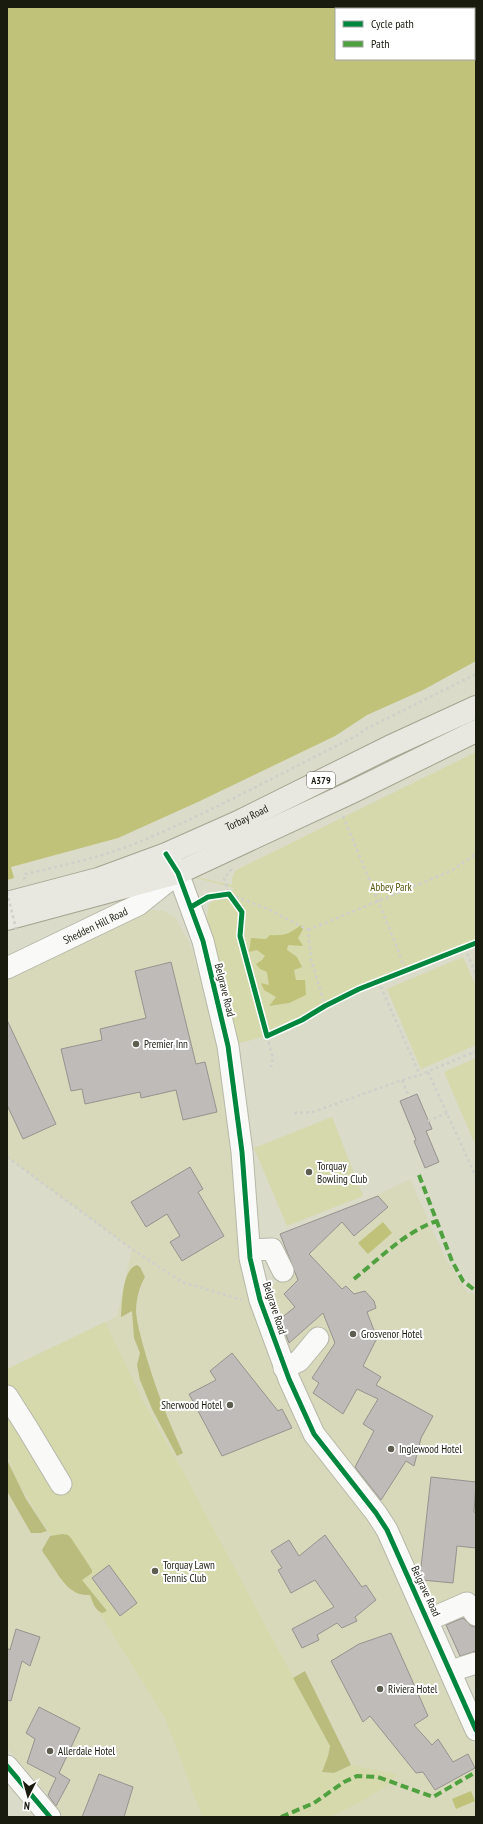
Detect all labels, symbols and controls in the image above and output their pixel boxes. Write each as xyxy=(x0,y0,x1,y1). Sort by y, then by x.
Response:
legend xyxy=(335,8,475,60)
text: Cycle path xyxy=(371,16,414,31)
text: Path xyxy=(371,36,389,51)
road number: A379 xyxy=(307,772,335,788)
street label: Torbay Road xyxy=(223,801,270,834)
park label: Abbey Park xyxy=(370,880,413,894)
street label: Shedden Hill Road xyxy=(61,904,130,947)
street label: Belgrave Road xyxy=(212,962,238,1018)
place label: Premier Inn xyxy=(144,1037,188,1051)
marker: Premier Inn xyxy=(131,1039,141,1049)
place label: Torquay Bowling Club xyxy=(317,1159,368,1186)
marker: Torquay Bowling Club xyxy=(304,1167,314,1177)
street label: Belgrave Road xyxy=(260,1280,290,1336)
place label: Grosvenor Hotel xyxy=(361,1327,423,1341)
marker: Grosvenor Hotel xyxy=(348,1329,358,1339)
place label: Sherwood Hotel xyxy=(161,1398,222,1412)
marker: Sherwood Hotel xyxy=(225,1400,235,1410)
place label: Inglewood Hotel xyxy=(399,1442,462,1456)
marker: Inglewood Hotel xyxy=(386,1444,396,1454)
place label: Torquay Lawn Tennis Club xyxy=(163,1558,215,1585)
street label: Belgrave Road xyxy=(408,1563,444,1619)
marker: Torquay Lawn Tennis Club xyxy=(150,1566,160,1576)
place label: Riviera Hotel xyxy=(388,1682,438,1696)
marker: Riviera Hotel xyxy=(375,1684,385,1694)
place label: Allerdale Hotel xyxy=(58,1744,116,1758)
marker: Allerdale Hotel xyxy=(45,1746,55,1756)
north arrow xyxy=(8,1776,48,1816)
text: N xyxy=(23,1799,31,1813)

